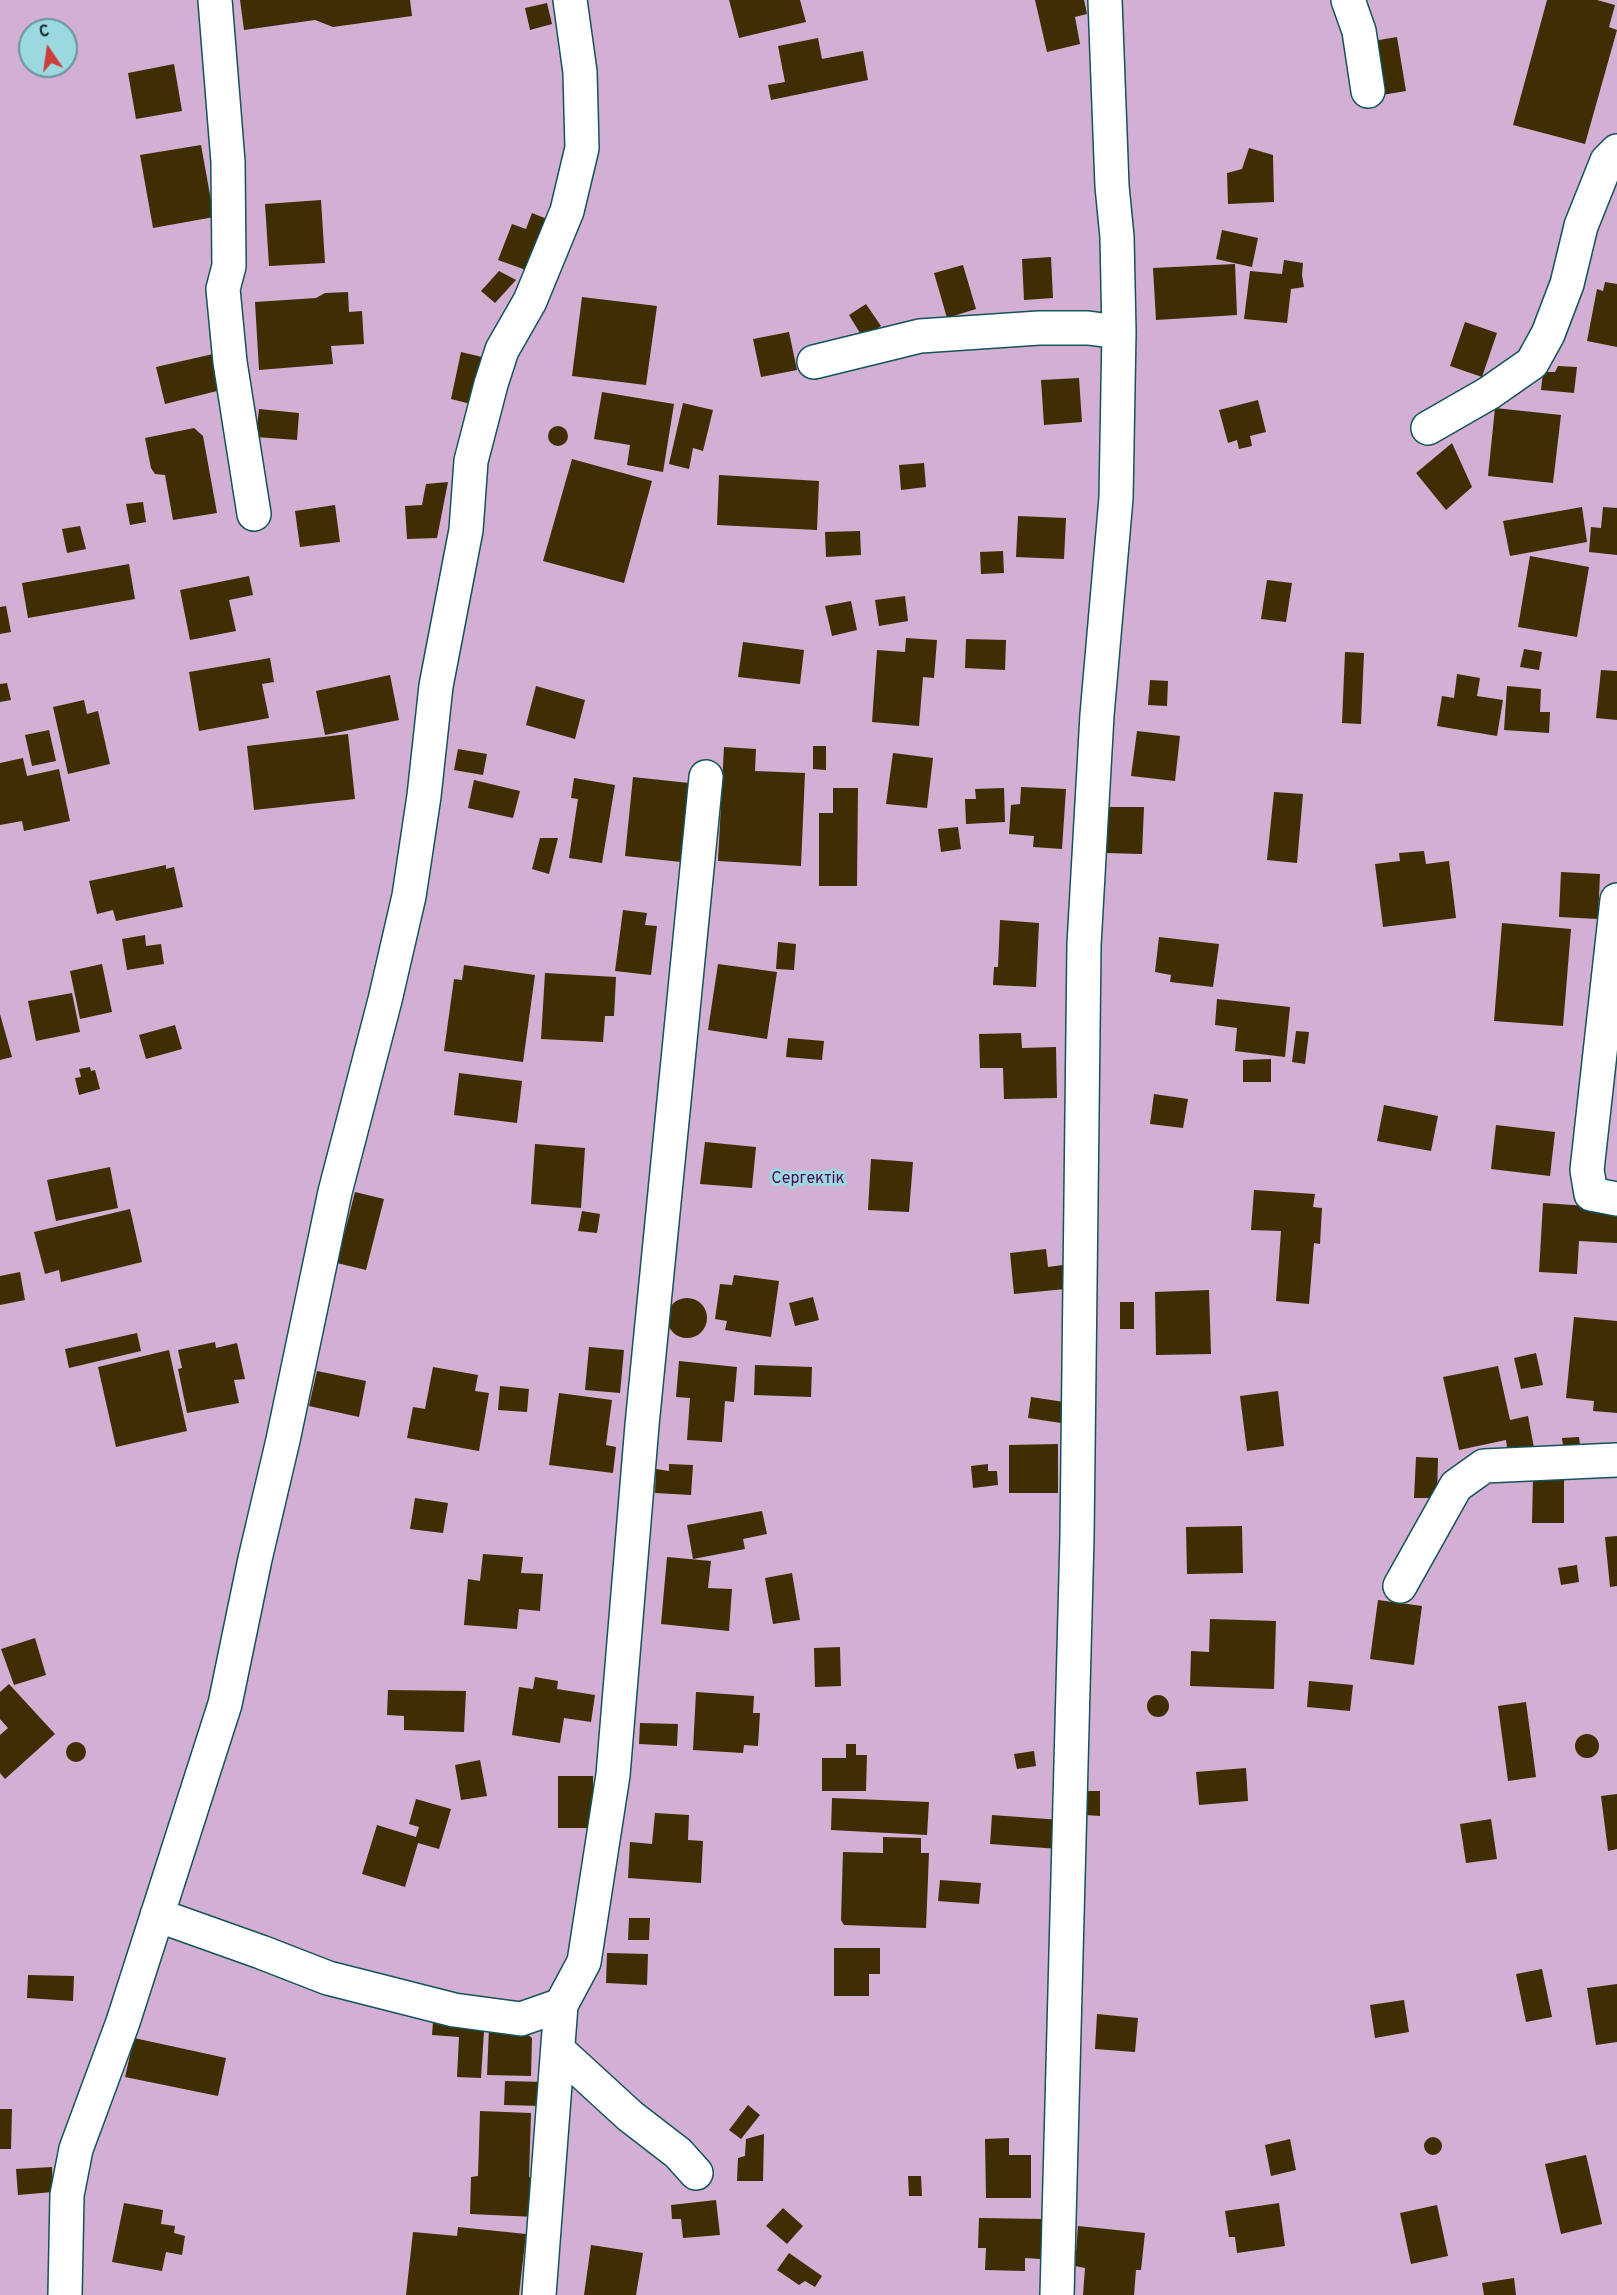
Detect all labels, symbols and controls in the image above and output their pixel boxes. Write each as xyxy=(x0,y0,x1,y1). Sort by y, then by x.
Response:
north arrow xyxy=(18,18,78,78)
text: С xyxy=(37,22,52,43)
park label: Сергектік xyxy=(771,1170,845,1190)

